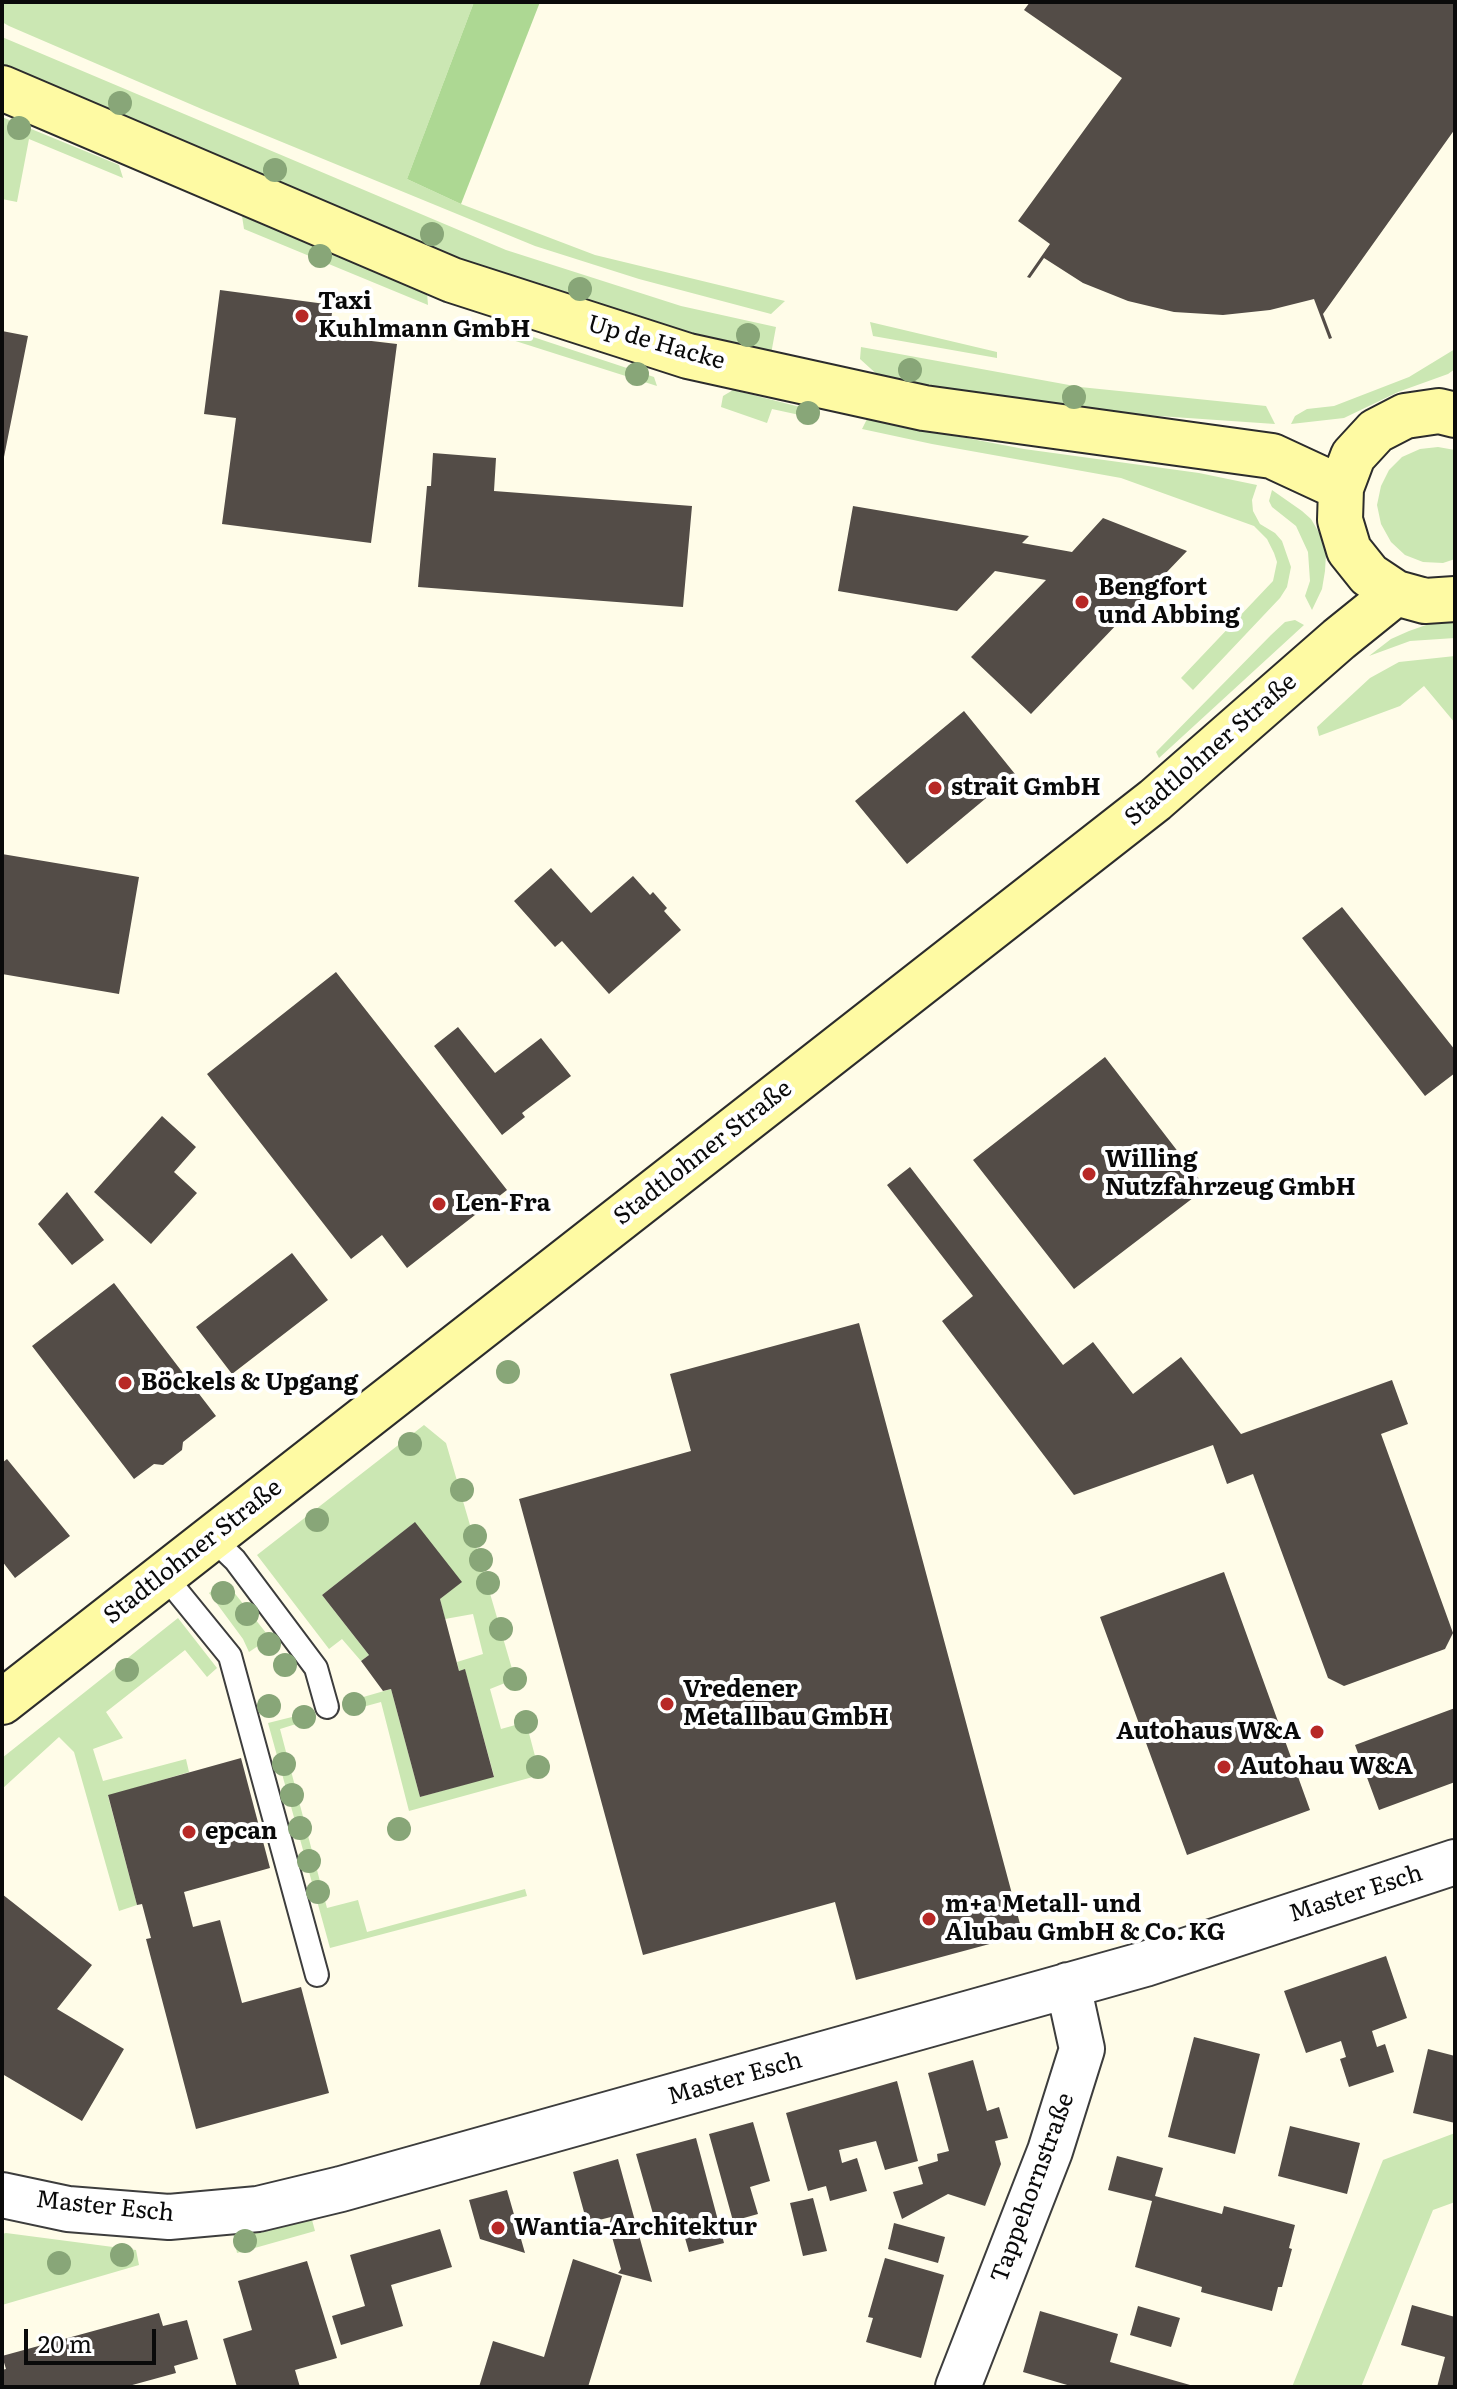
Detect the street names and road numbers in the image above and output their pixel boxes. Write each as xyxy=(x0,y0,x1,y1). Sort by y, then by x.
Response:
street label: Up de Hacke xyxy=(584,310,728,376)
street label: Stadtlohner Straße xyxy=(1119,668,1303,832)
street label: Stadtlohner Straße xyxy=(608,1075,798,1231)
street label: Stadtlohner Straße xyxy=(98,1474,288,1630)
street label: Master Esch xyxy=(1286,1859,1426,1929)
street label: Master Esch xyxy=(664,2046,806,2112)
street label: Tappehornstraße xyxy=(985,2089,1081,2287)
street label: Master Esch xyxy=(35,2185,175,2229)

